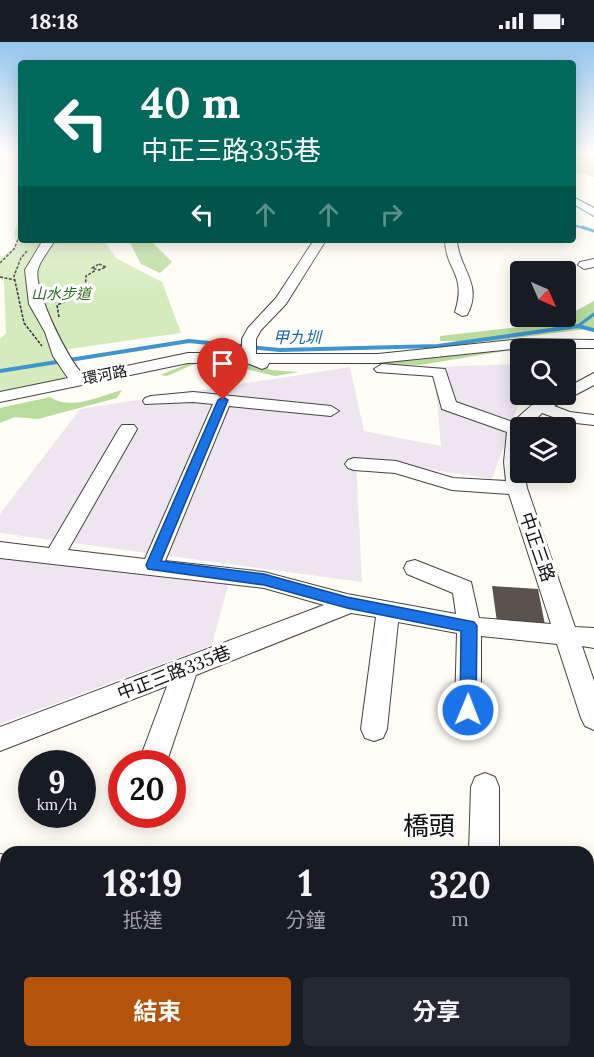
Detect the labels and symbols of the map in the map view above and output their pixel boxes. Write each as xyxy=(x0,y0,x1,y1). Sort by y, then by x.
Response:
north arrow xyxy=(510,261,576,327)
park label: 山水步道 xyxy=(31,284,93,303)
water label: 甲九圳 xyxy=(273,327,323,347)
pin xyxy=(197,338,248,400)
street label: 環河路 xyxy=(81,361,129,388)
street label: 中正三路 xyxy=(515,509,560,585)
street label: 中正三路335巷 xyxy=(114,640,234,705)
position arrow xyxy=(436,678,500,742)
speed limit sign: 20 xyxy=(108,750,186,828)
district label: 橋頭 xyxy=(403,809,455,842)

